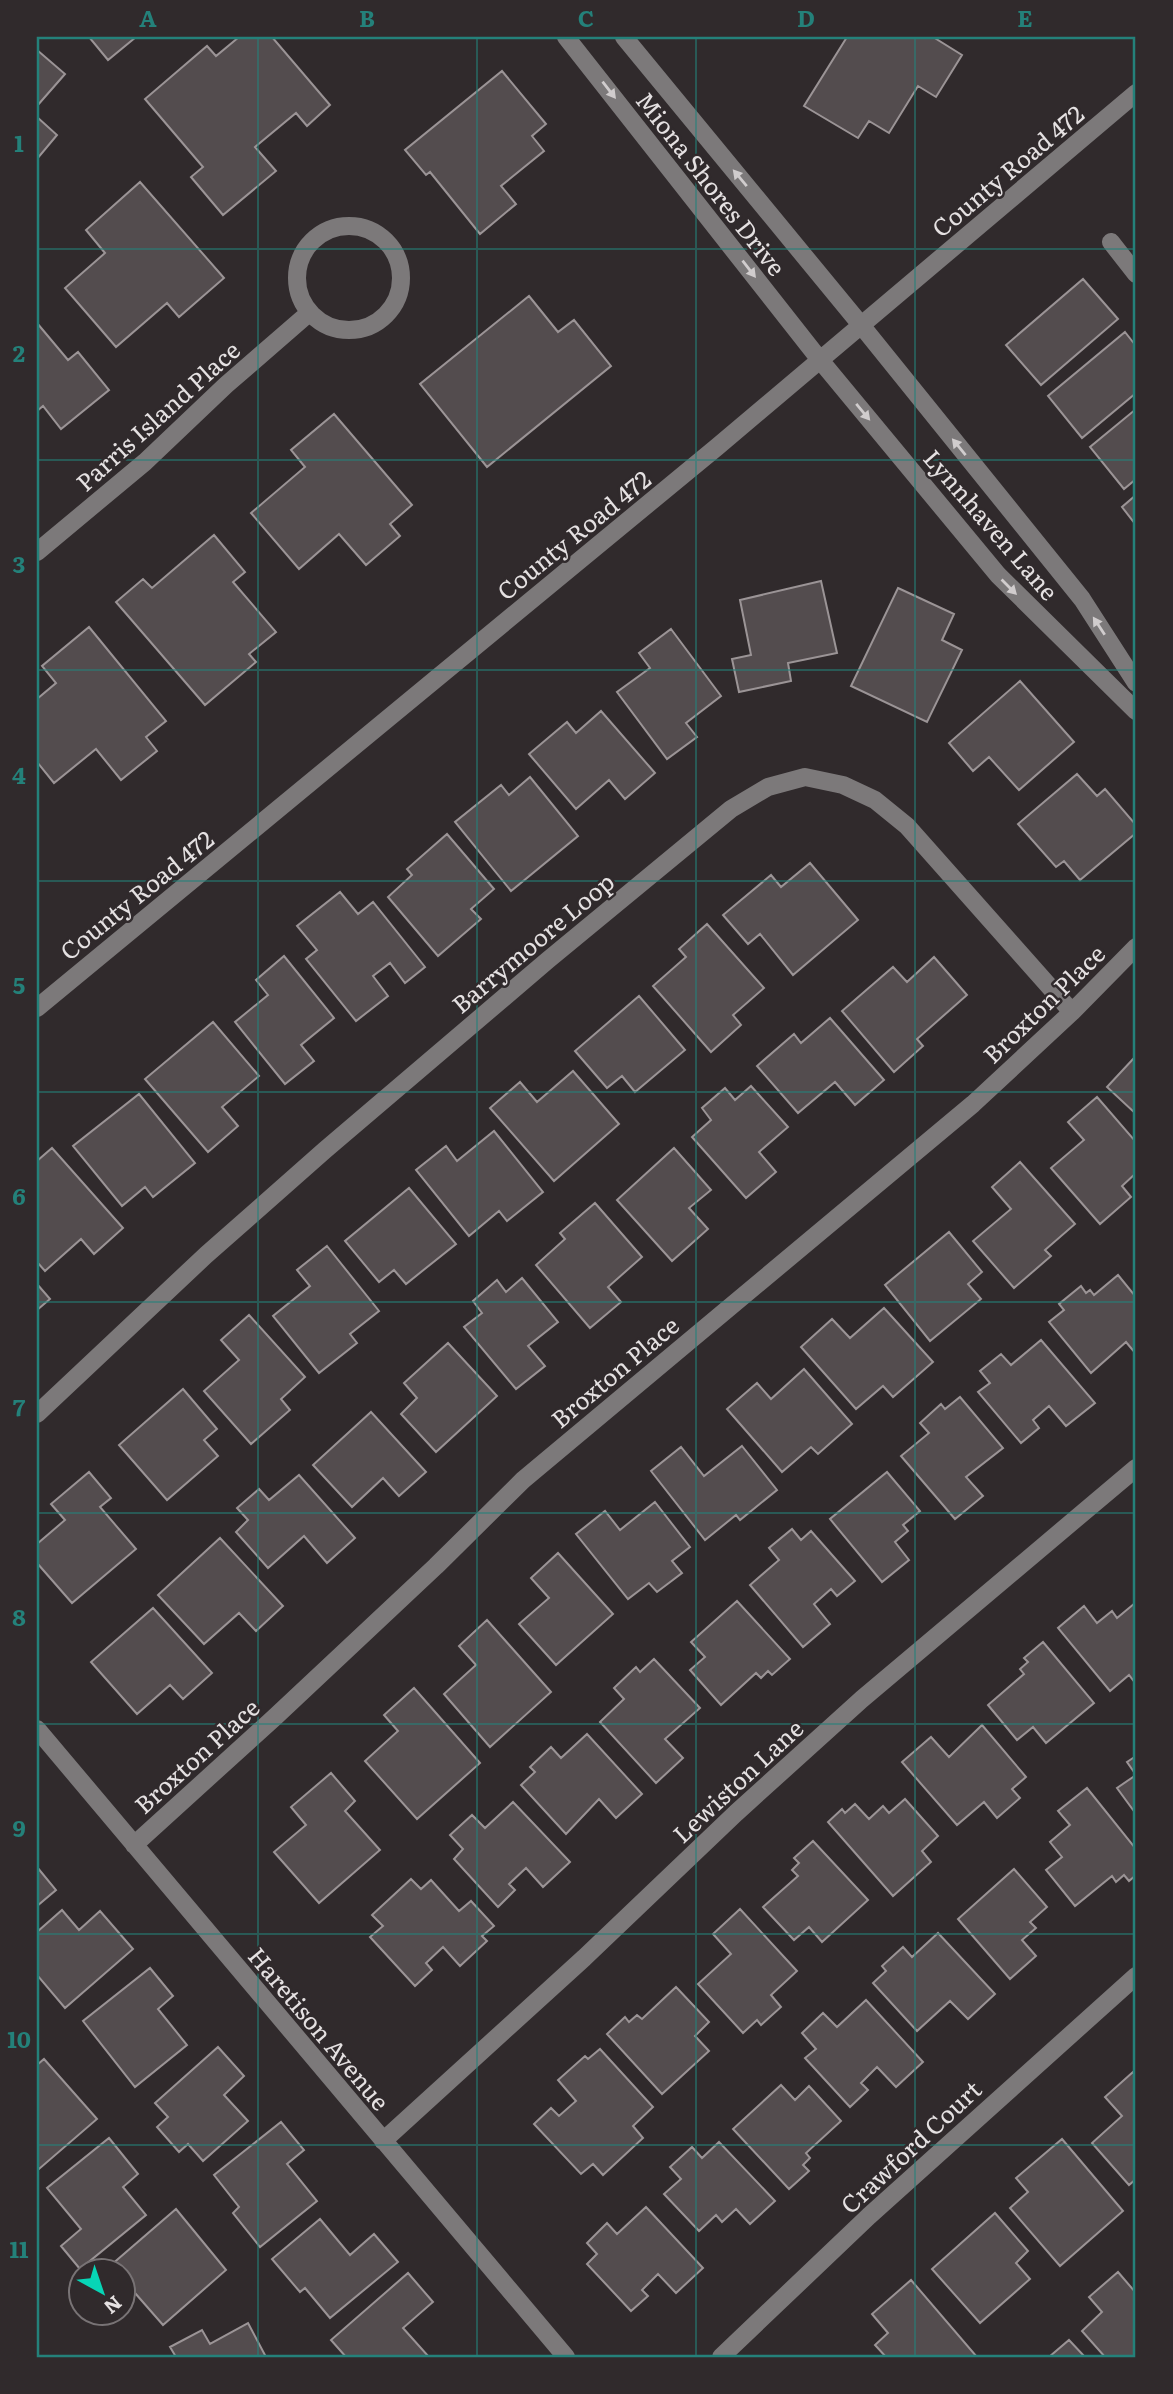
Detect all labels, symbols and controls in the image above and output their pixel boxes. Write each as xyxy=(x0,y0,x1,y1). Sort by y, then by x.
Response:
text: A xyxy=(139,0,157,34)
text: B xyxy=(359,0,375,34)
text: C xyxy=(578,0,594,34)
text: D xyxy=(797,0,815,34)
text: E xyxy=(1017,0,1033,34)
one-way arrow xyxy=(601,81,616,99)
street label: Miona Shores Drive xyxy=(629,84,795,282)
street label: County Road 472 xyxy=(923,96,1091,244)
text: 1 xyxy=(14,125,24,159)
one-way arrow xyxy=(733,169,748,186)
one-way arrow xyxy=(741,261,756,278)
street label: Parris Island Place xyxy=(67,332,247,498)
text: 2 xyxy=(13,335,25,369)
one-way arrow xyxy=(855,404,870,421)
one-way arrow xyxy=(952,438,967,456)
street label: Lynnhaven Lane xyxy=(917,441,1067,607)
street label: County Road 472 xyxy=(489,461,657,607)
text: 3 xyxy=(13,546,25,580)
one-way arrow xyxy=(1001,578,1018,595)
one-way arrow xyxy=(1093,616,1106,636)
text: 4 xyxy=(12,757,26,791)
street label: County Road 472 xyxy=(52,821,220,967)
street label: Barrymoore Loop xyxy=(443,864,621,1020)
street label: Broxton Place xyxy=(974,936,1112,1070)
text: 5 xyxy=(13,967,25,1001)
text: 6 xyxy=(12,1178,26,1212)
street label: Broxton Place xyxy=(542,1307,686,1435)
text: 7 xyxy=(13,1389,26,1423)
text: 8 xyxy=(12,1599,26,1633)
street label: Broxton Place xyxy=(126,1689,266,1821)
street label: Lewiston Lane xyxy=(664,1710,810,1850)
text: 9 xyxy=(12,1810,26,1844)
street label: Haretison Avenue xyxy=(241,1939,399,2117)
text: 10 xyxy=(7,2021,31,2055)
street label: Crawford Court xyxy=(832,2071,988,2221)
text: 11 xyxy=(9,2231,29,2265)
north arrow xyxy=(66,2258,136,2328)
text: N xyxy=(98,2290,129,2322)

